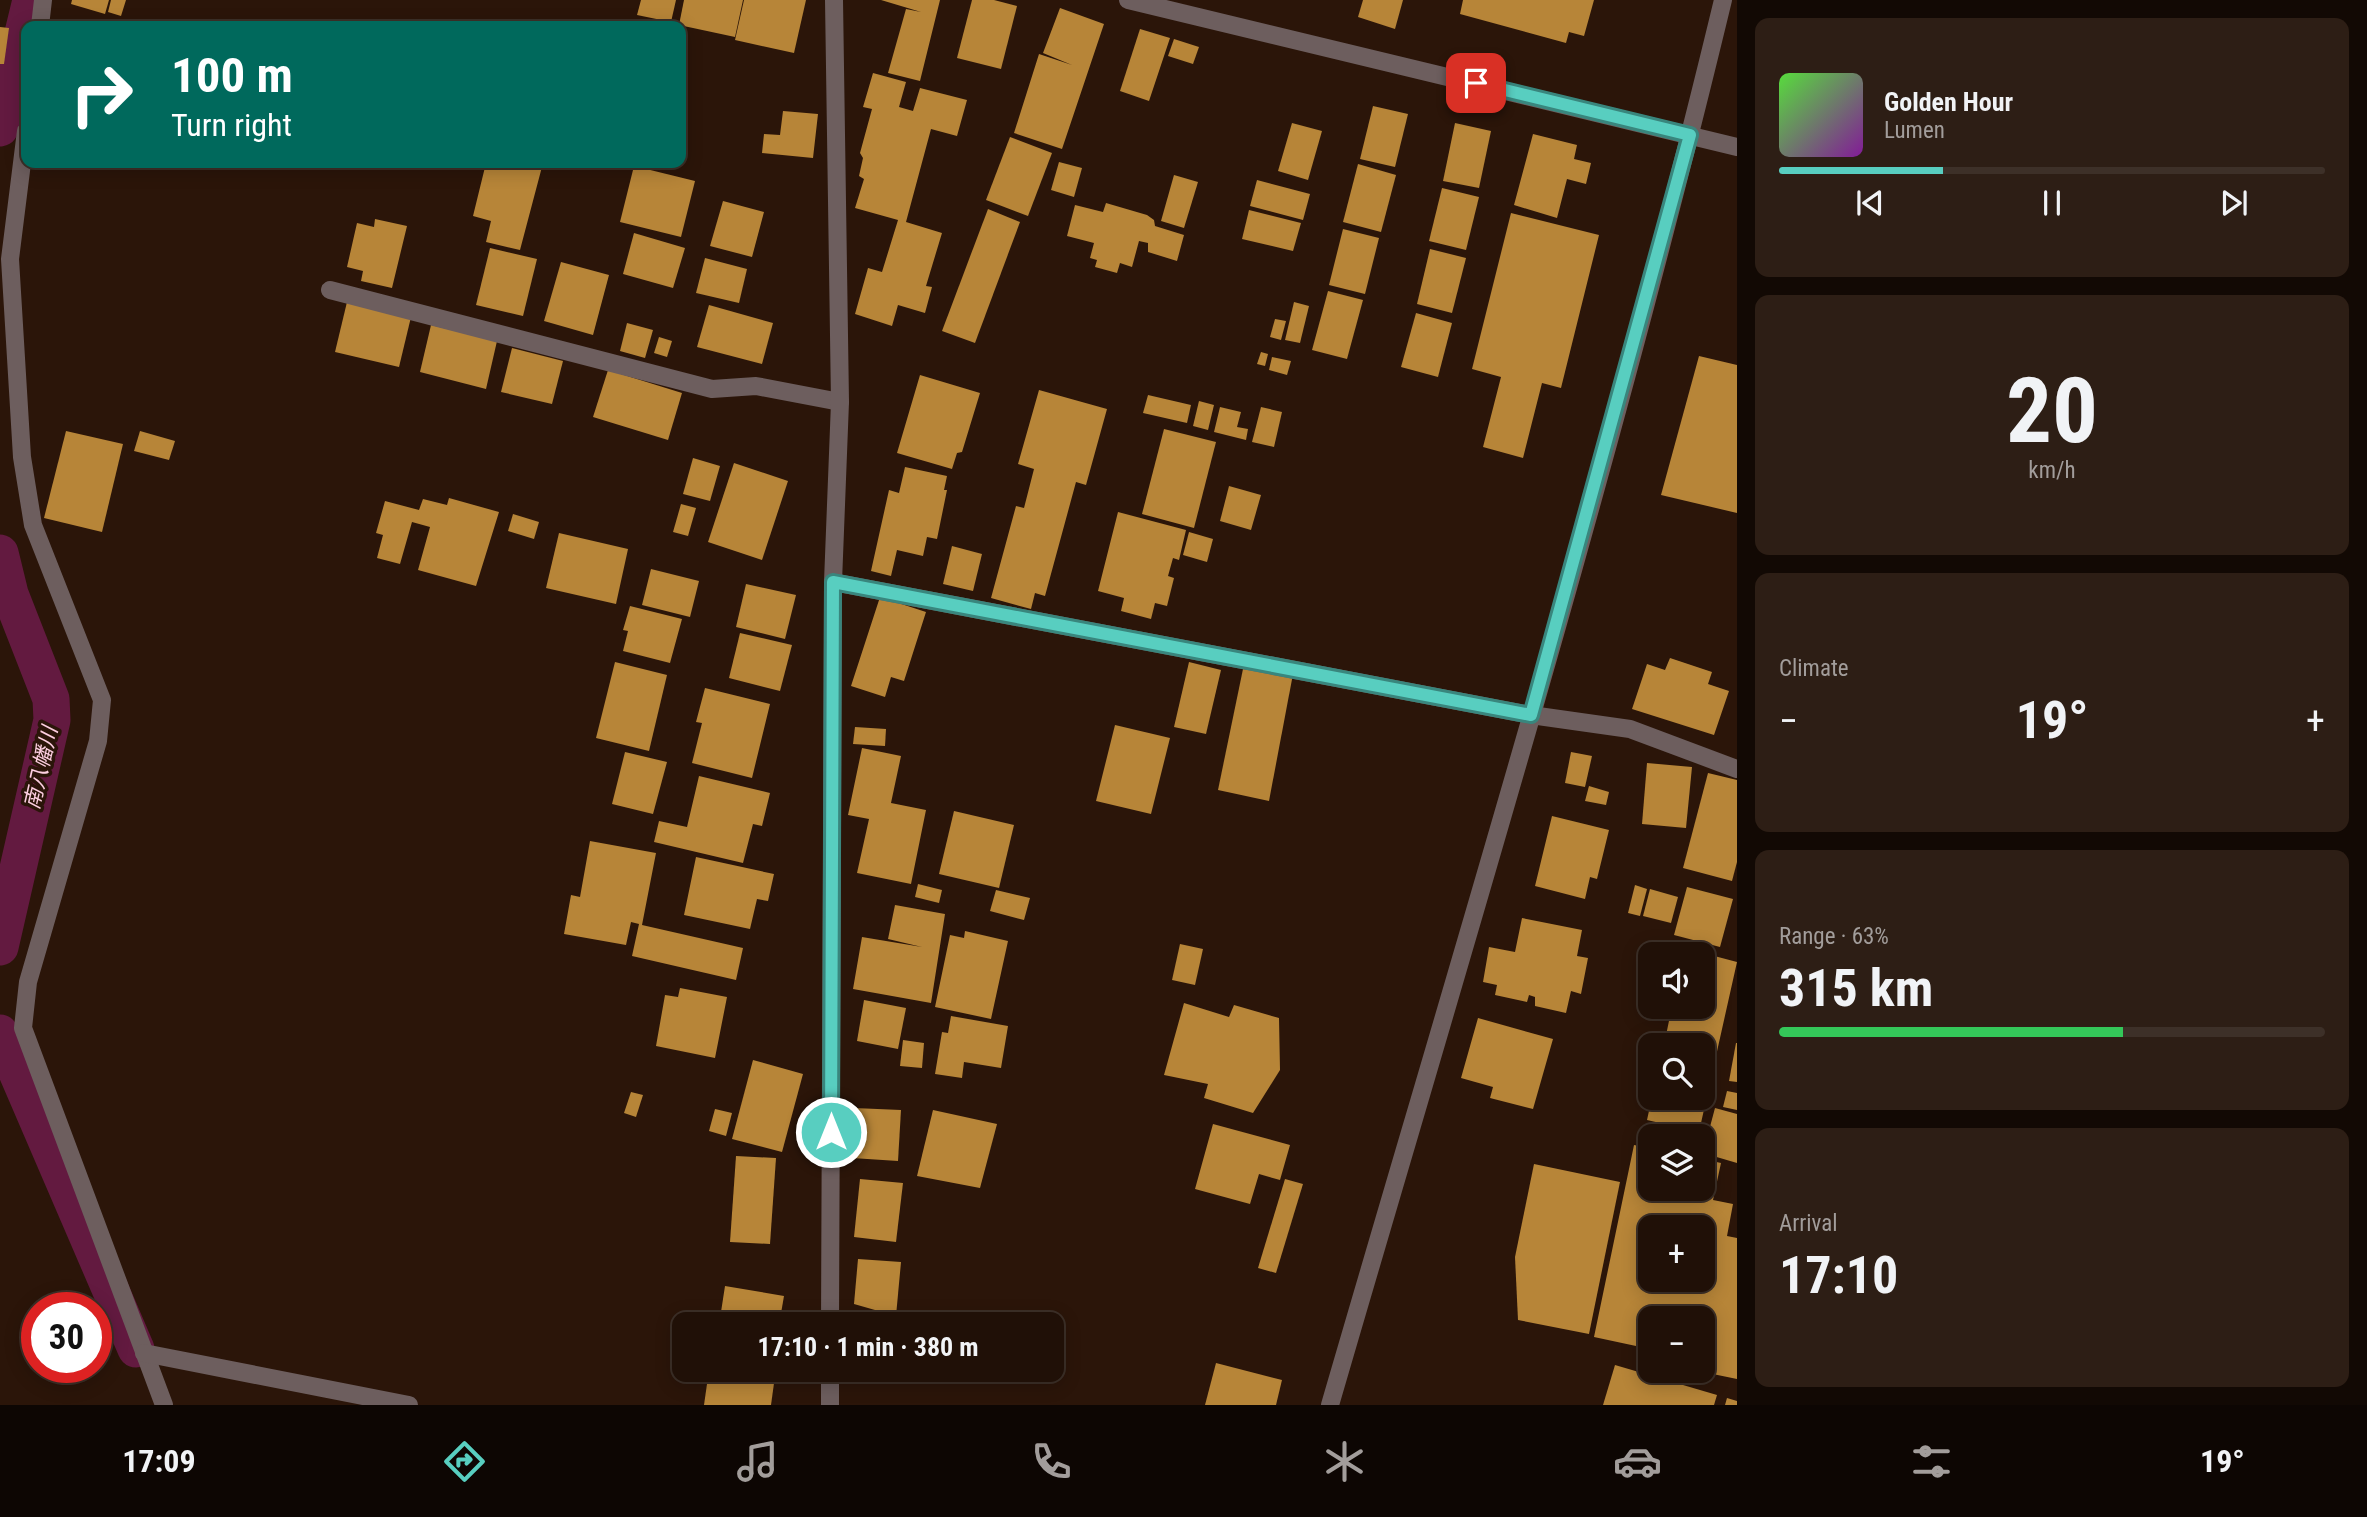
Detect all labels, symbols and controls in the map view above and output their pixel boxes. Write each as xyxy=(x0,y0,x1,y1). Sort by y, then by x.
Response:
text: 100 m xyxy=(171,47,293,104)
icon: right xyxy=(56,49,147,140)
pin xyxy=(1446,53,1506,113)
icon: arrive xyxy=(1457,64,1495,102)
text: Golden Hour xyxy=(1884,87,2013,117)
text: Turn right xyxy=(171,106,292,144)
text: Lumen xyxy=(1884,117,1945,144)
icon: previous xyxy=(1851,184,1889,222)
icon: pause xyxy=(2033,184,2071,222)
icon: next xyxy=(2215,184,2253,222)
text: 20 xyxy=(2006,358,2098,464)
text: km/h xyxy=(2028,457,2076,484)
text: Climate xyxy=(1779,655,1849,682)
text: 19° xyxy=(2016,690,2088,751)
text: − xyxy=(1779,699,1798,743)
text: + xyxy=(2306,699,2325,743)
water label: 南八幡川 xyxy=(20,722,63,812)
text: Range · 63% xyxy=(1779,923,1889,950)
map controls xyxy=(1638,942,1715,1383)
button: sound xyxy=(1638,942,1715,1019)
text: 315 km xyxy=(1779,958,1933,1019)
button: search xyxy=(1638,1033,1715,1110)
position arrow xyxy=(794,1095,868,1169)
button: layers xyxy=(1638,1124,1715,1201)
text: Arrival xyxy=(1779,1210,1838,1237)
button: + xyxy=(1638,1215,1715,1292)
text: 17:10 xyxy=(1779,1245,1898,1306)
speed limit sign: 30 xyxy=(21,1292,112,1383)
button: − xyxy=(1638,1306,1715,1383)
text: 17:10 · 1 min · 380 m xyxy=(758,1332,978,1362)
icon: directions xyxy=(440,1437,489,1486)
icon: music xyxy=(733,1437,782,1486)
icon: phone xyxy=(1027,1437,1076,1486)
icon: climate xyxy=(1320,1437,1369,1486)
icon: car xyxy=(1613,1437,1662,1486)
icon: filters xyxy=(1907,1437,1956,1486)
text: 17:09 xyxy=(122,1442,196,1480)
text: 19° xyxy=(2200,1442,2245,1480)

